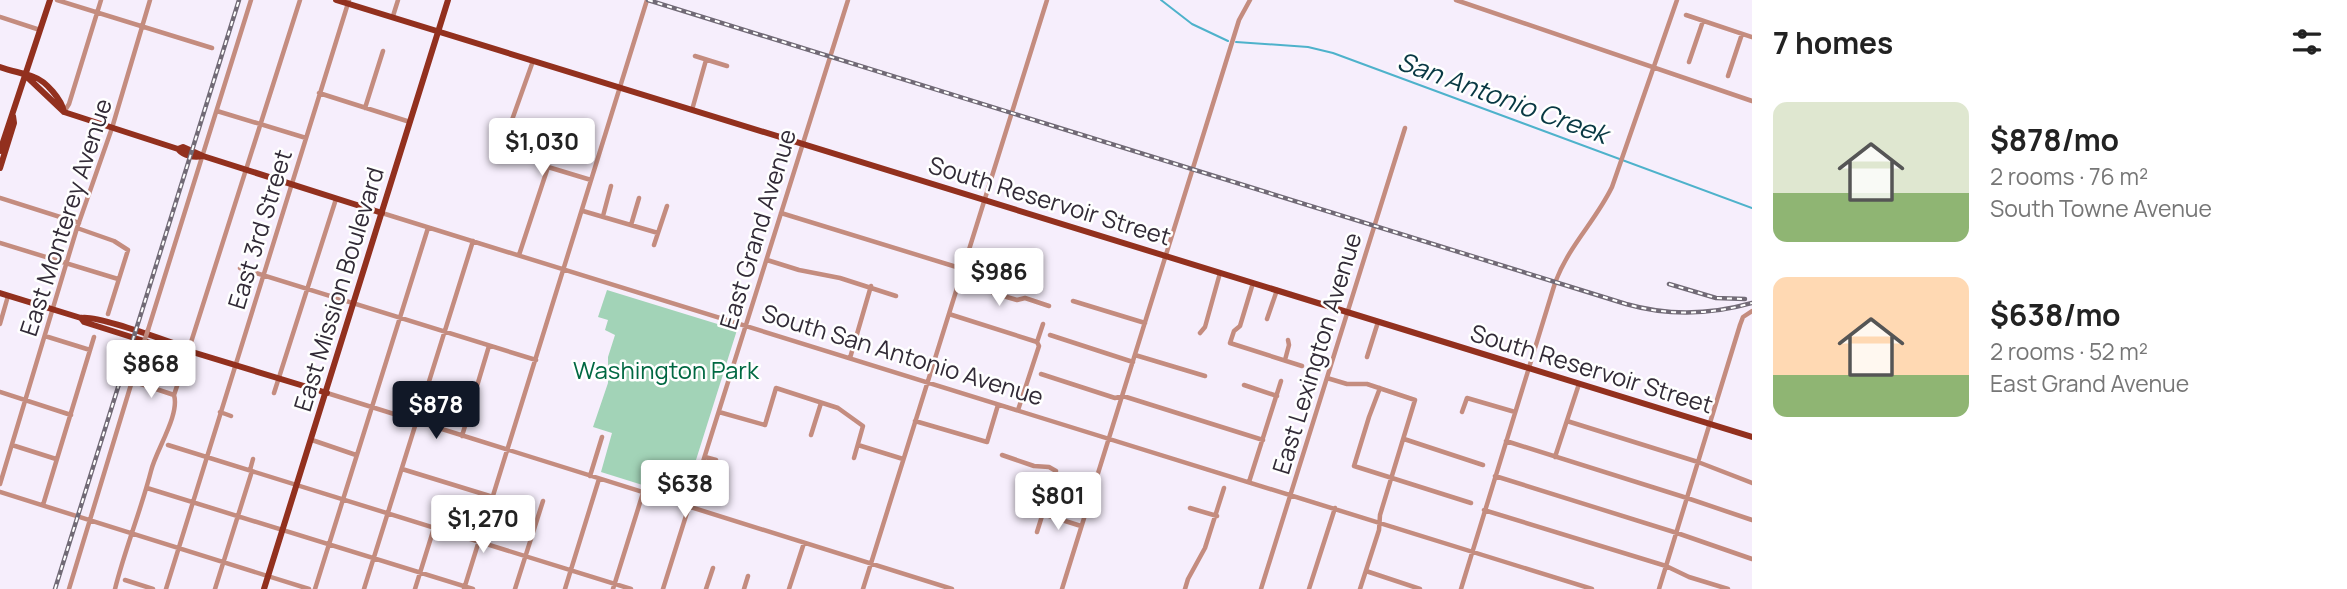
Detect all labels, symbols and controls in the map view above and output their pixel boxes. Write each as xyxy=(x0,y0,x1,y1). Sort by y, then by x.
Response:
text: 7 homes xyxy=(1773,22,1893,63)
icon: filters xyxy=(2288,23,2326,61)
water label: San Antonio Creek xyxy=(1393,42,1617,153)
street label: East Monterey Avenue xyxy=(11,94,119,340)
pin: $1,030 xyxy=(485,118,599,178)
text: $878/mo xyxy=(1990,119,2119,160)
text: $1,030 xyxy=(505,125,579,157)
street label: East Grand Avenue xyxy=(711,125,803,333)
icon: home xyxy=(1829,130,1913,214)
street label: East 3rd Street xyxy=(219,145,299,313)
street label: South Reservoir Street xyxy=(925,147,1175,253)
text: 2 rooms · 76 m² xyxy=(1990,160,2148,192)
street label: East Mission Boulevard xyxy=(285,163,391,415)
text: South Towne Avenue xyxy=(1990,192,2212,224)
street label: East Lexington Avenue xyxy=(1264,228,1368,478)
pin: $986 xyxy=(958,248,1040,308)
text: $986 xyxy=(970,255,1028,287)
text: $638/mo xyxy=(1990,294,2121,335)
street label: South San Antonio Avenue xyxy=(758,295,1048,413)
icon: home xyxy=(1829,305,1913,389)
street label: South Reservoir Street xyxy=(1467,315,1717,421)
text: 2 rooms · 52 m² xyxy=(1990,335,2148,367)
pin: $868 xyxy=(110,340,192,400)
text: $868 xyxy=(123,347,179,379)
park label: Washington Park xyxy=(573,353,760,386)
text: East Grand Avenue xyxy=(1990,367,2189,399)
pin: $878 xyxy=(395,382,477,441)
text: $878 xyxy=(409,388,463,420)
pin: $638 xyxy=(644,461,726,520)
text: $638 xyxy=(657,467,713,499)
pin: $801 xyxy=(1017,472,1099,532)
text: $801 xyxy=(1031,479,1085,511)
pin: $1,270 xyxy=(426,496,540,555)
text: $1,270 xyxy=(447,502,519,534)

